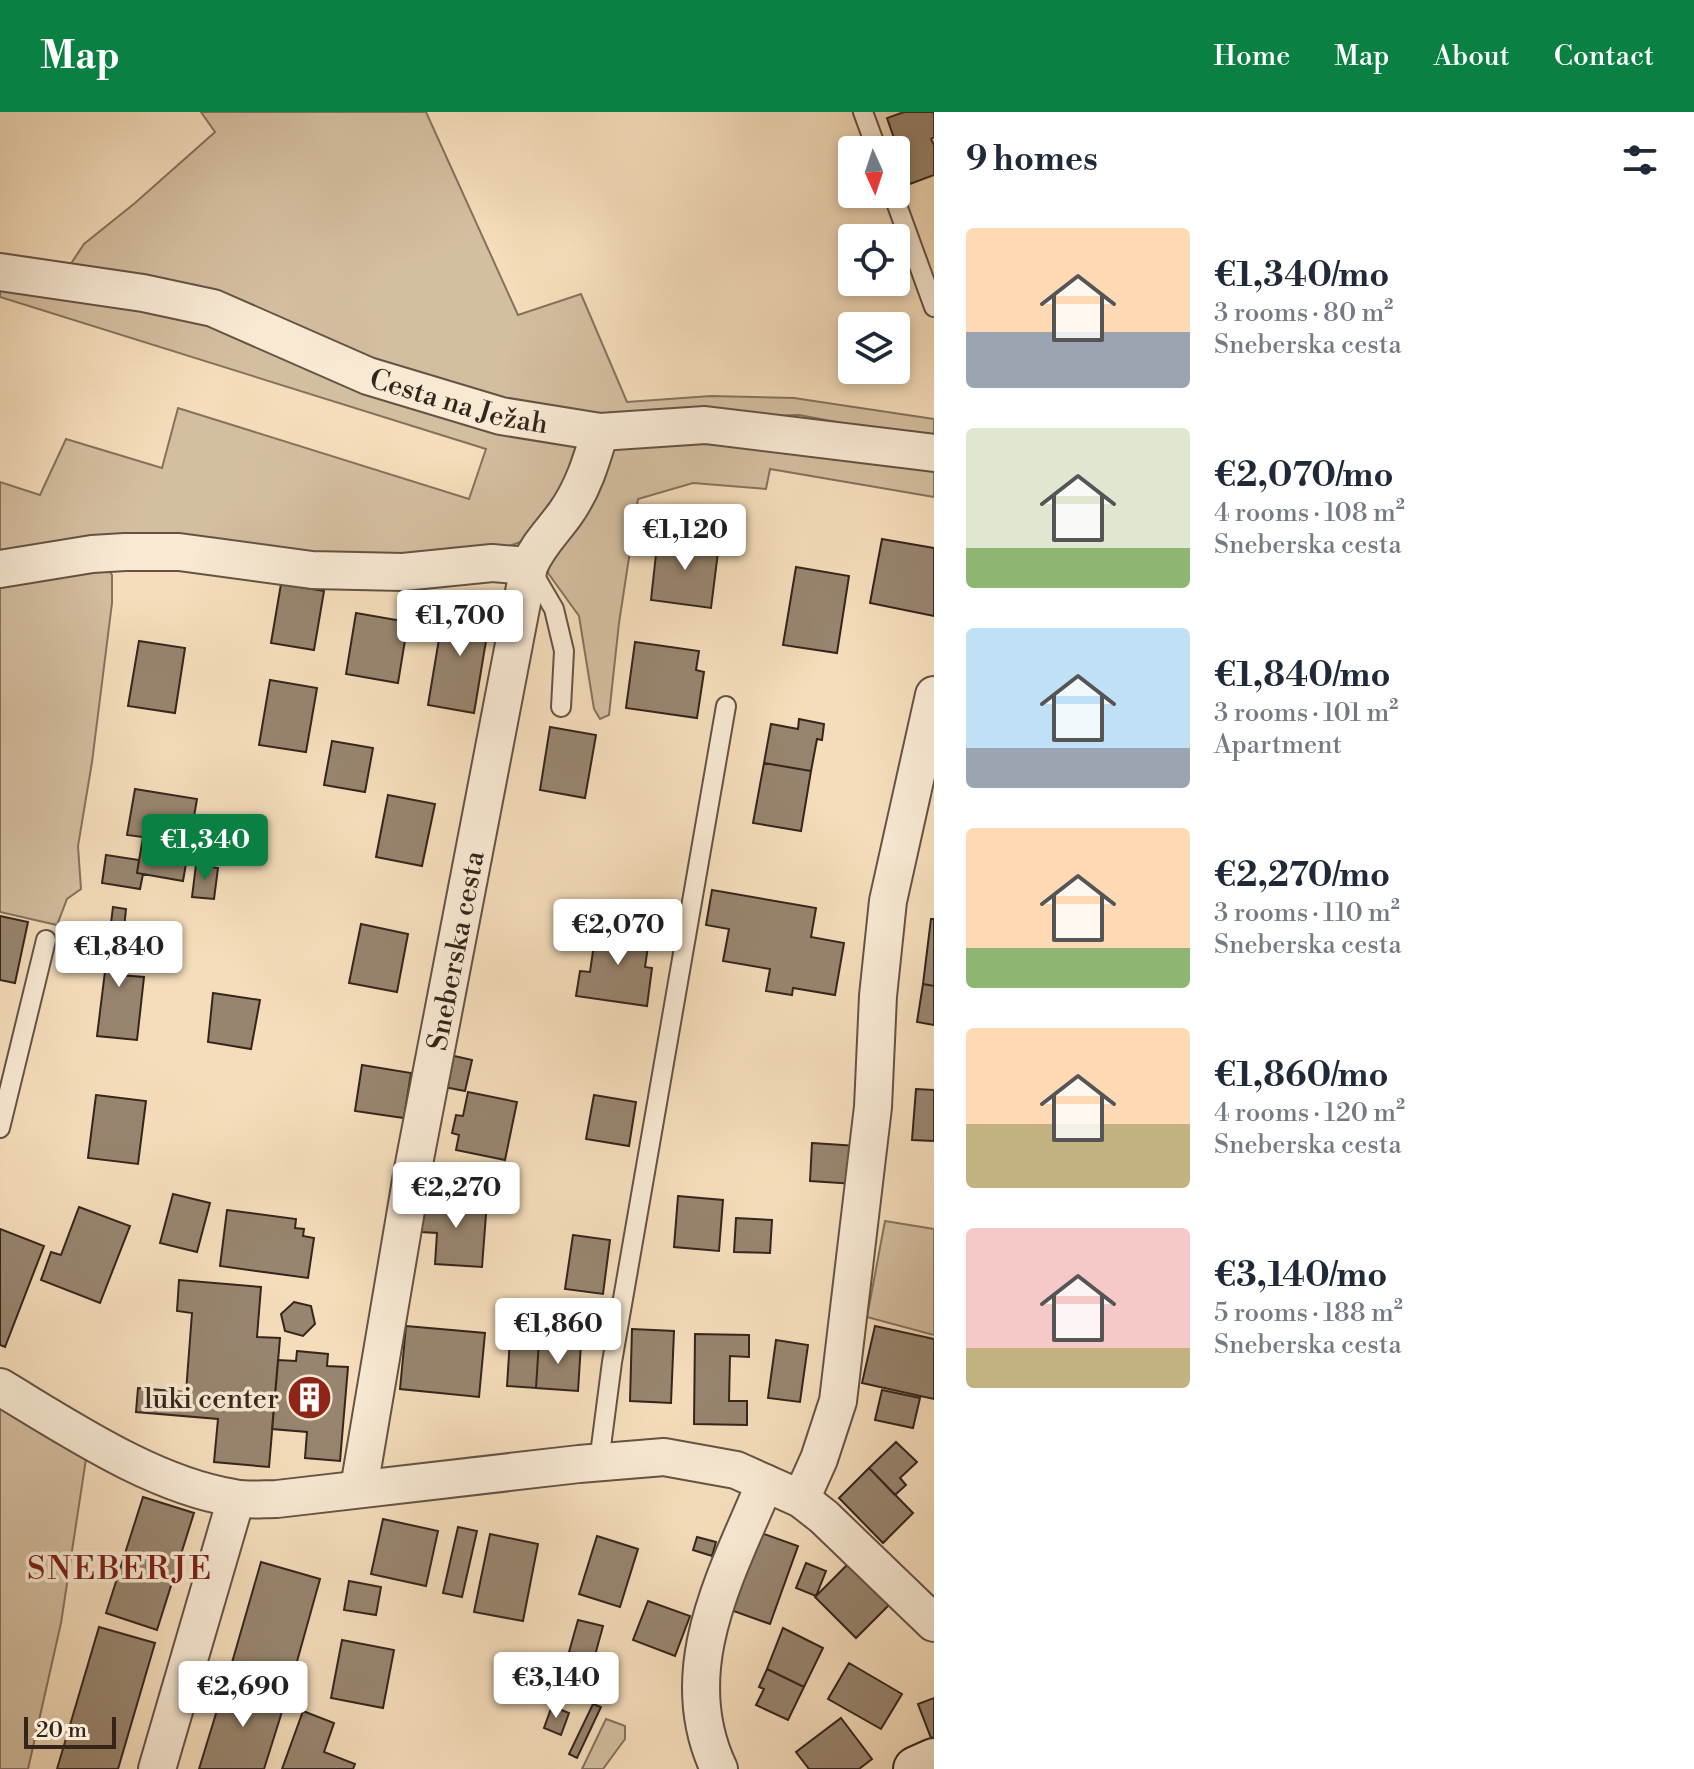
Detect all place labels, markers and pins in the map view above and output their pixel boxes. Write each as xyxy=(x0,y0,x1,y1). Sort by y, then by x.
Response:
pin: €1,120 xyxy=(620,504,750,572)
pin: €1,700 xyxy=(395,590,525,658)
pin: €1,340 xyxy=(140,814,270,882)
pin: €2,070 xyxy=(553,899,683,967)
pin: €1,840 xyxy=(54,921,184,989)
pin: €2,270 xyxy=(391,1162,521,1230)
pin: €1,860 xyxy=(493,1298,623,1366)
building icon: luki center xyxy=(286,1374,334,1422)
place label: luki center xyxy=(144,1382,279,1417)
pin: €3,140 xyxy=(491,1652,621,1720)
pin: €2,690 xyxy=(178,1661,308,1729)

